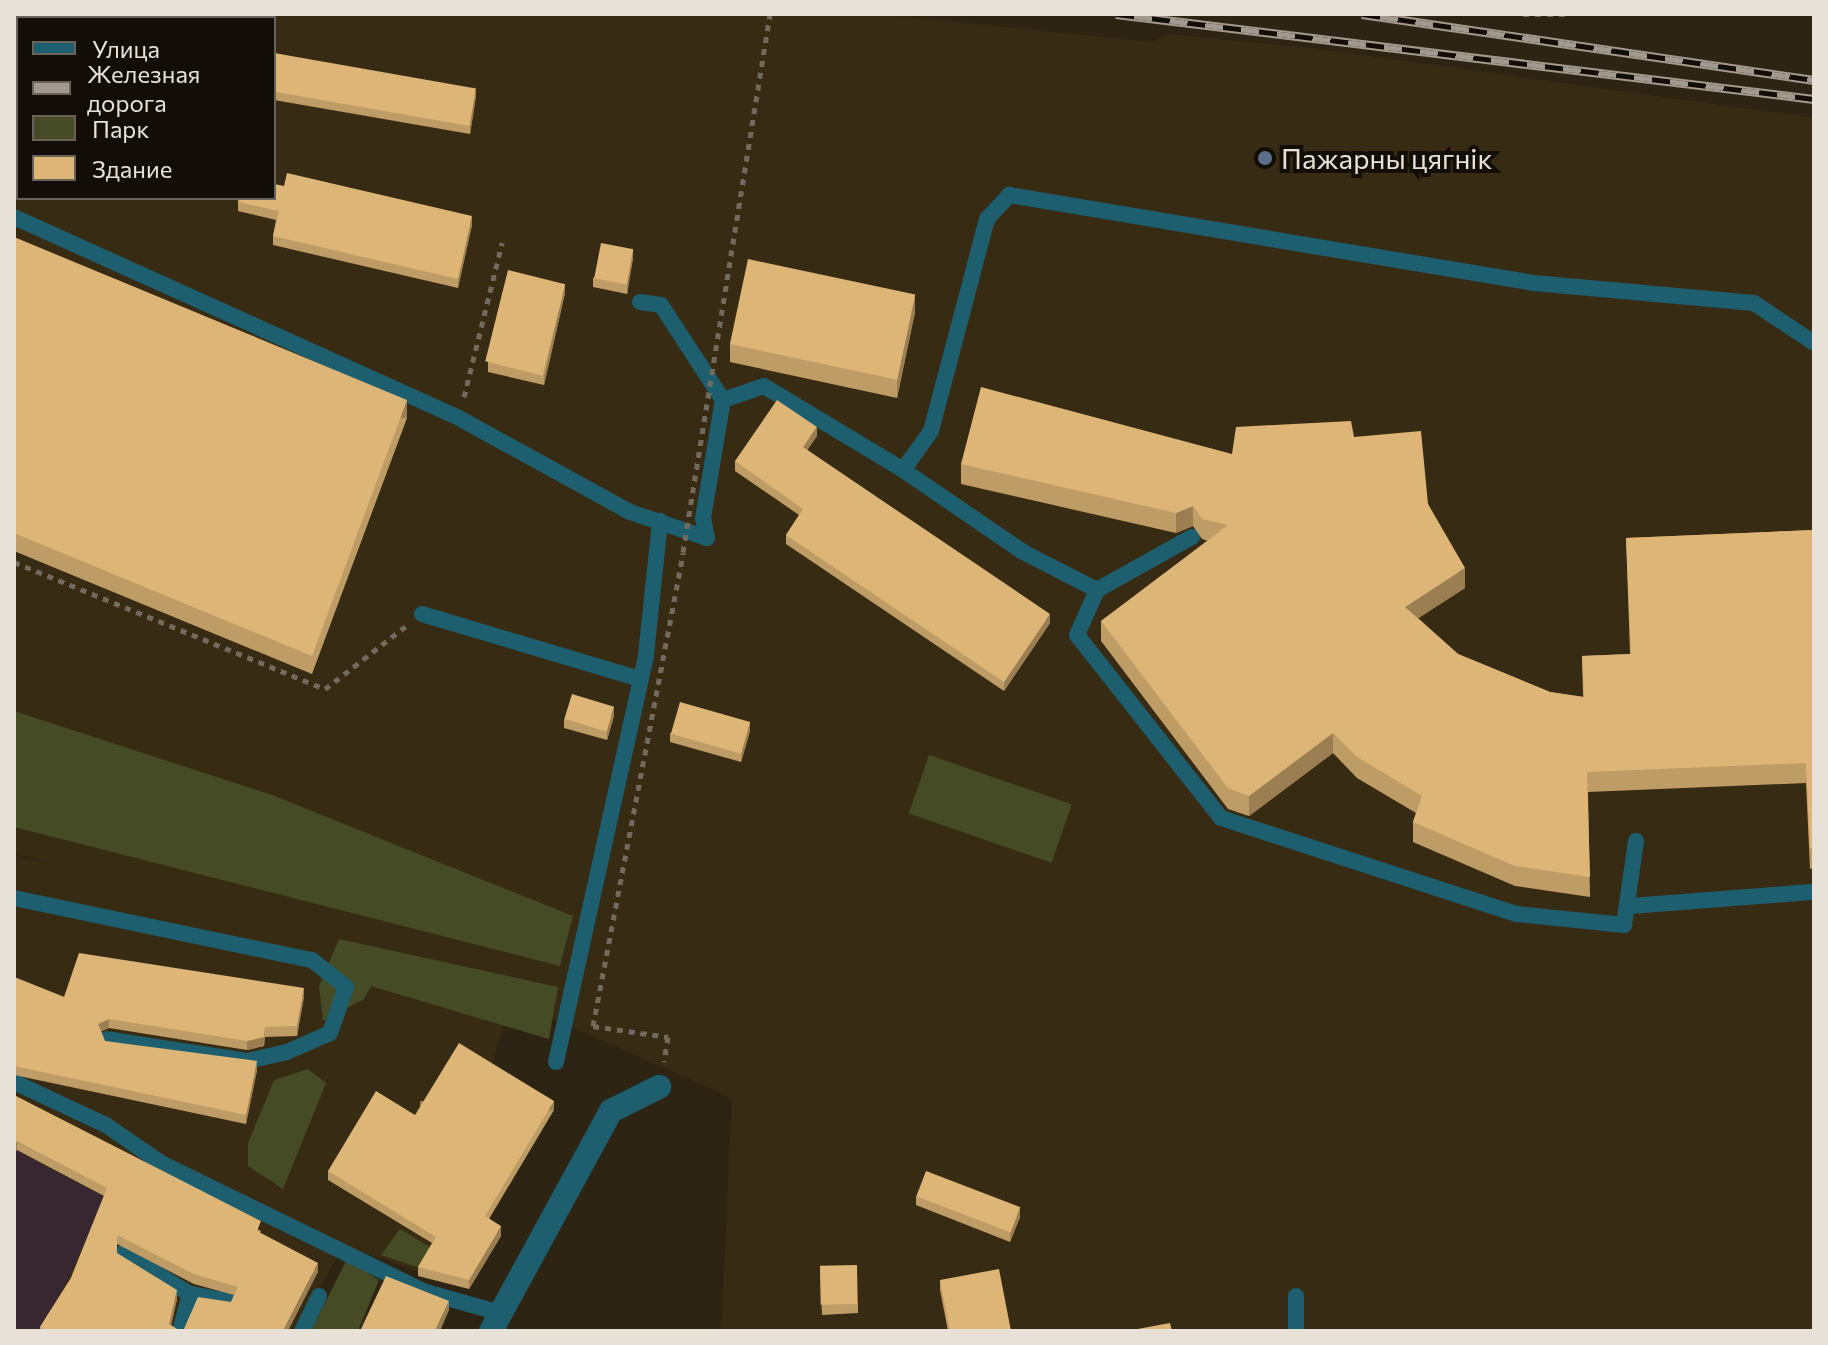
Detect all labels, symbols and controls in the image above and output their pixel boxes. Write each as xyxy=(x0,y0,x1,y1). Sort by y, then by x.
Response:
legend xyxy=(16,16,276,200)
text: Улица xyxy=(92,34,160,63)
text: Железная дорога xyxy=(87,59,200,117)
text: Парк xyxy=(92,114,149,143)
place label: Пажарны цягнік xyxy=(1281,141,1492,175)
marker: Пажарны цягнік xyxy=(1256,149,1274,167)
text: Здание xyxy=(92,154,172,183)

